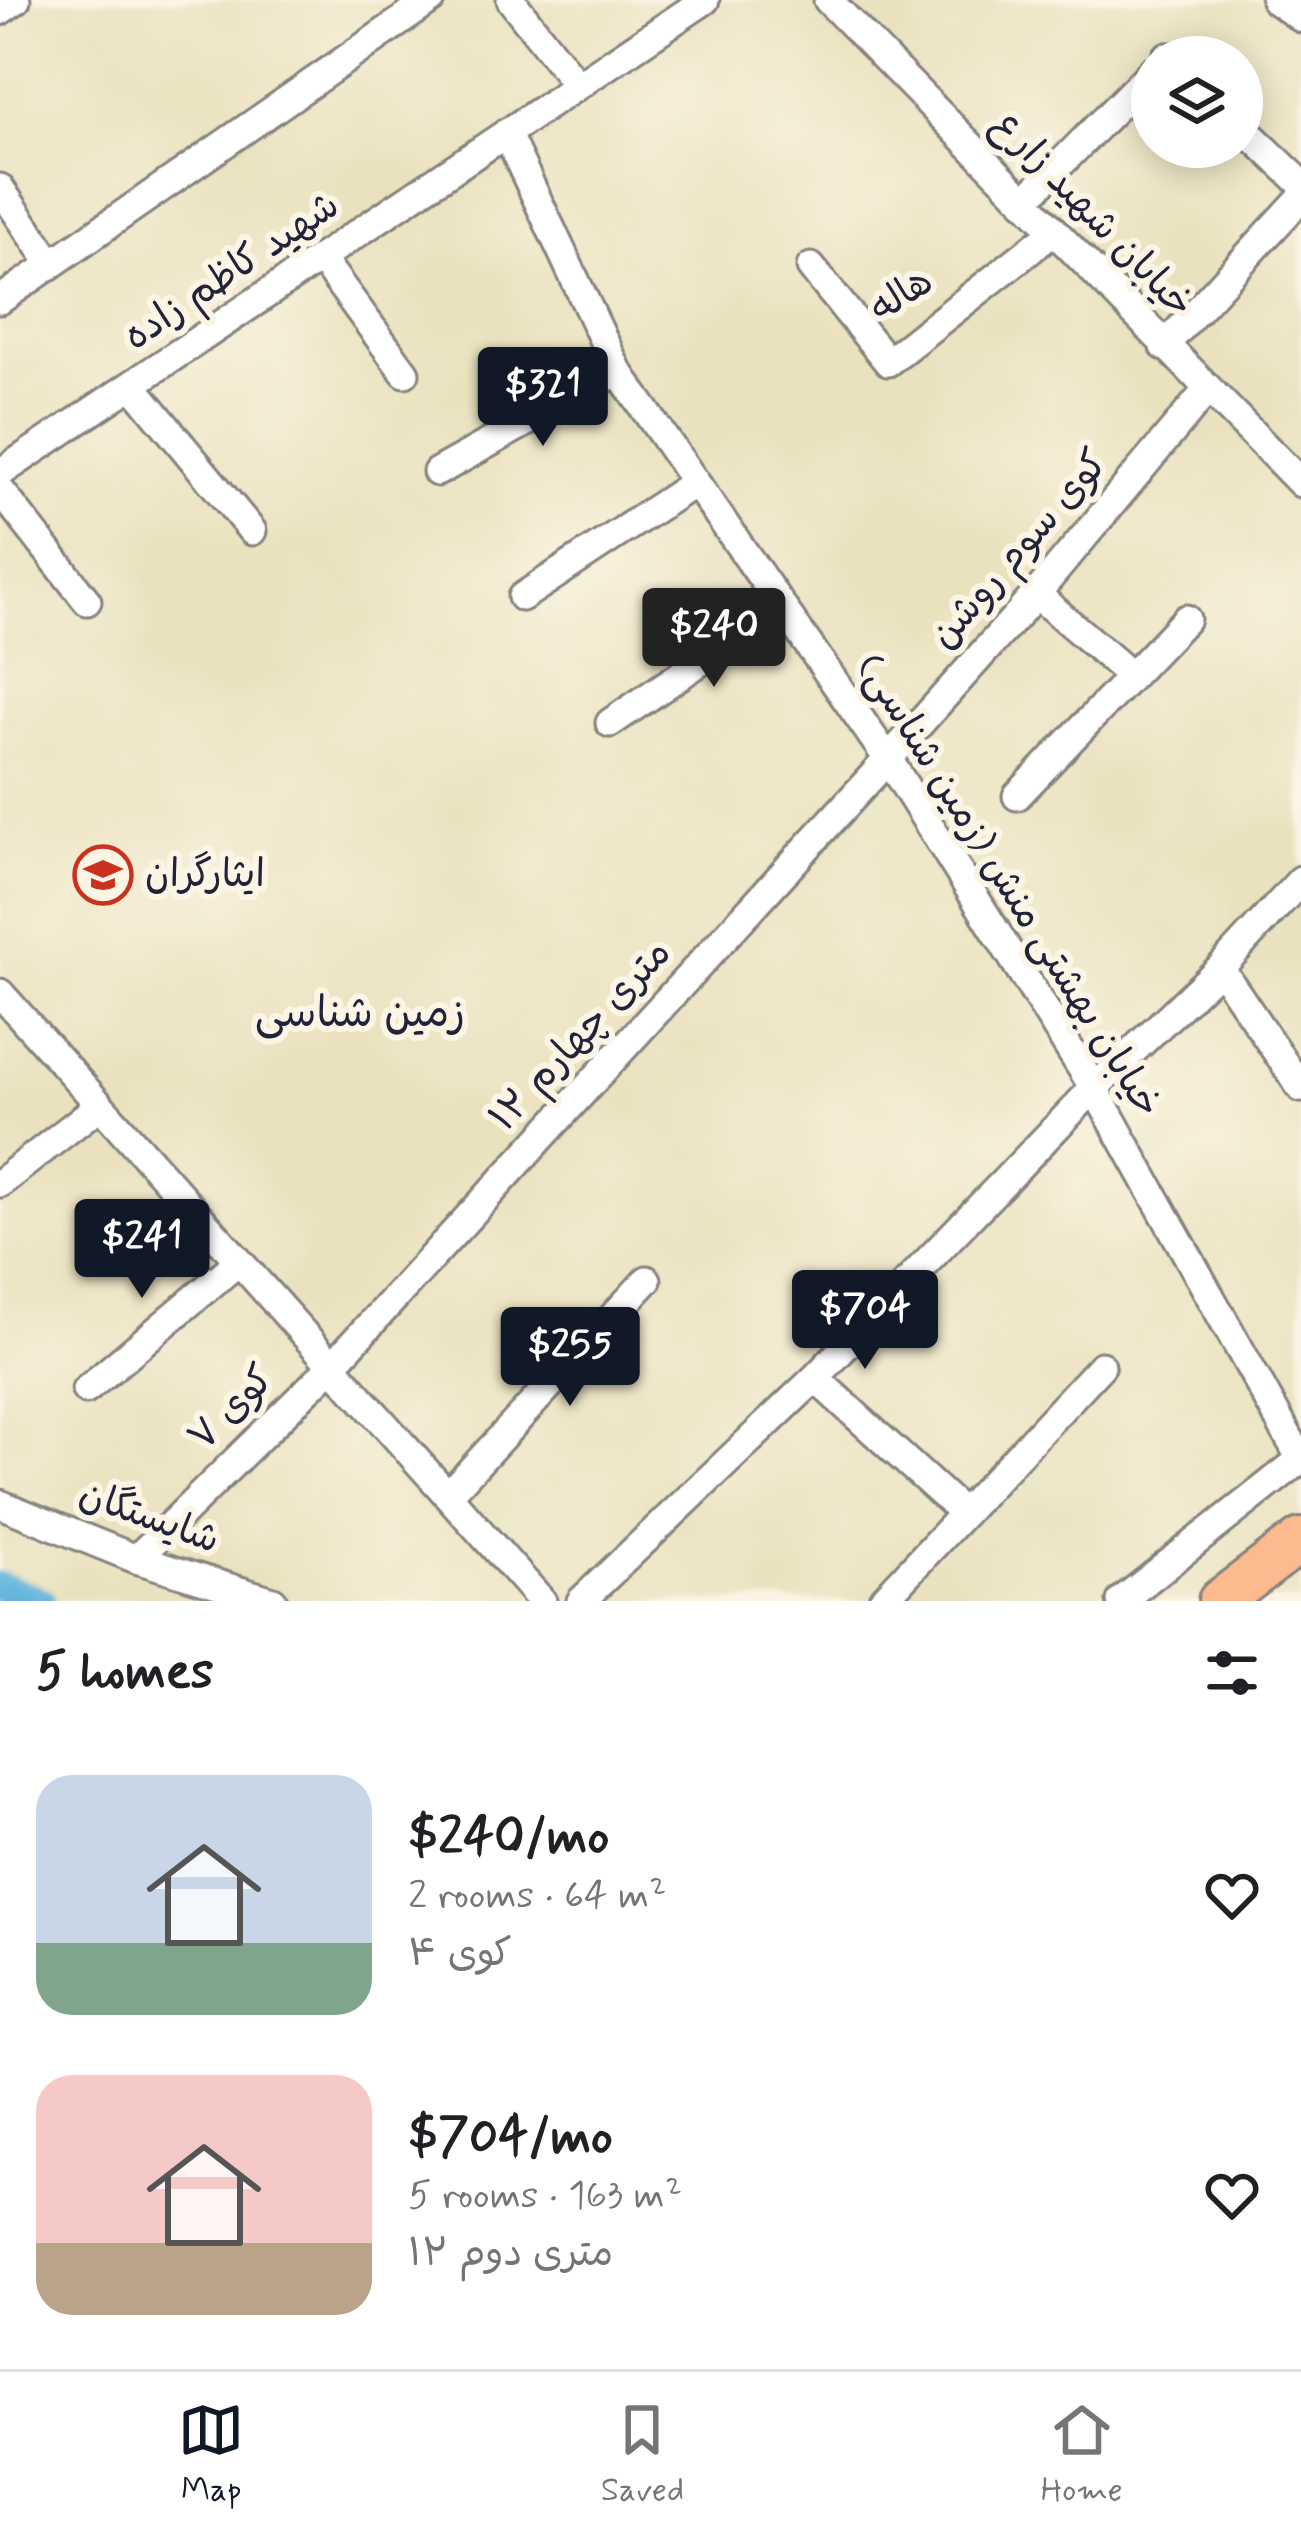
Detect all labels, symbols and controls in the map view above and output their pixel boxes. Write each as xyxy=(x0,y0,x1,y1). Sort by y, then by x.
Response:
map controls xyxy=(1131,36,1263,168)
button: layers xyxy=(1131,36,1263,168)
street label: خیابان شهید زارع xyxy=(980,100,1204,330)
street label: شهید کاظم زاده xyxy=(114,181,351,364)
street label: هاله xyxy=(861,257,943,335)
pin: $321 xyxy=(472,347,614,449)
text: $321 xyxy=(505,360,581,411)
street label: کوی سوم روشن xyxy=(919,440,1121,661)
pin: $240 xyxy=(643,588,785,690)
text: $240 xyxy=(669,601,759,652)
street label: خیابان بهشتی منش (زمین شناسی) xyxy=(844,644,1172,1128)
school or university icon: ایثارگران xyxy=(72,844,134,906)
place label: ایثارگران xyxy=(145,850,265,901)
street label: ۱۲ متری چهارم xyxy=(479,929,684,1144)
district label: زمین شناسی xyxy=(255,987,465,1042)
pin: $241 xyxy=(71,1199,213,1301)
text: $241 xyxy=(102,1212,182,1263)
pin: $704 xyxy=(794,1270,936,1372)
text: $704 xyxy=(819,1283,911,1334)
pin: $255 xyxy=(499,1307,641,1409)
text: $255 xyxy=(528,1320,612,1371)
street label: کوی ۷ xyxy=(178,1355,286,1463)
street label: شایستگان xyxy=(72,1469,226,1567)
text: 5 homes xyxy=(36,1640,214,1706)
icon: filters xyxy=(1199,1640,1265,1706)
text: $240/mo xyxy=(408,1805,609,1871)
icon: home xyxy=(132,1823,276,1967)
icon: heart xyxy=(1199,1862,1265,1928)
text: 2 rooms · 64 m² xyxy=(408,1871,666,1922)
text: کوی ۴ xyxy=(408,1929,512,1980)
text: $704/mo xyxy=(408,2105,613,2171)
icon: home xyxy=(132,2123,276,2267)
icon: heart xyxy=(1199,2162,1265,2228)
text: 5 rooms · 163 m² xyxy=(408,2171,682,2222)
text: ۱۲ متری دوم xyxy=(408,2229,613,2280)
tab: Map xyxy=(178,2397,244,2513)
tab: Saved xyxy=(601,2397,684,2513)
tab: Home xyxy=(1041,2397,1123,2513)

